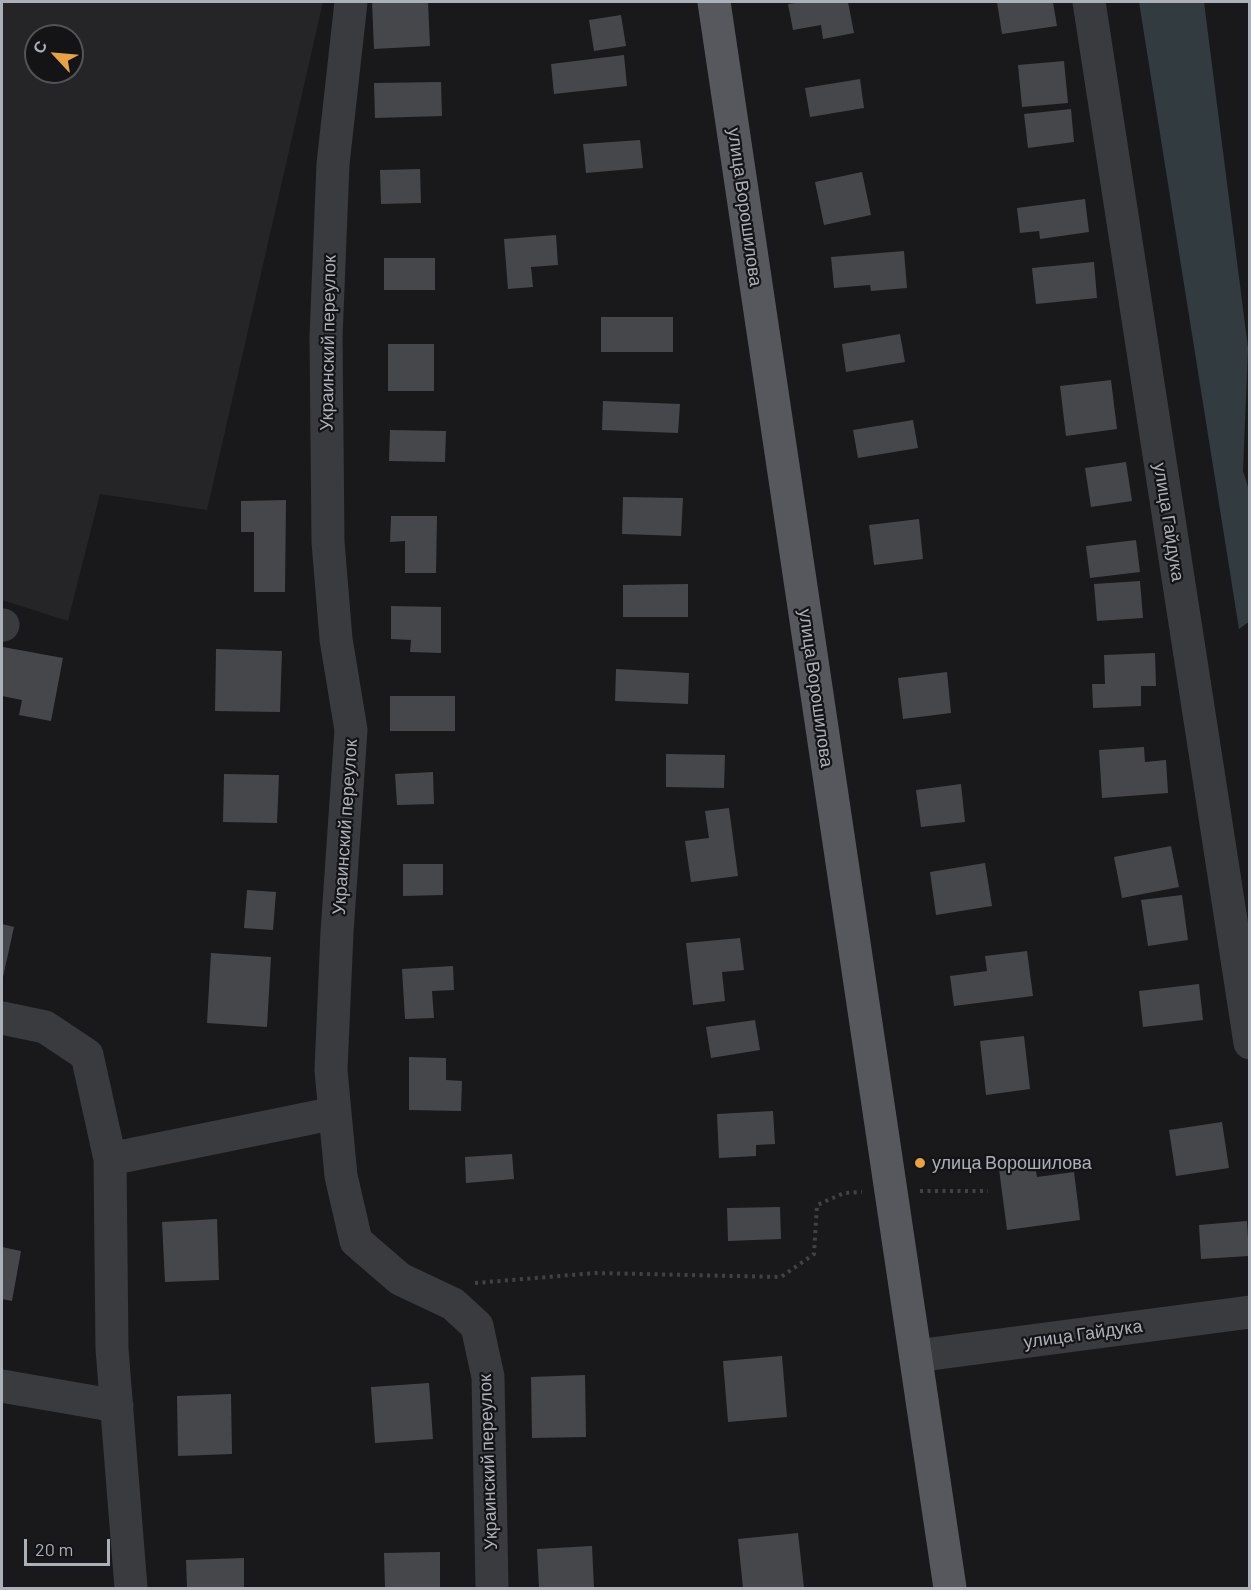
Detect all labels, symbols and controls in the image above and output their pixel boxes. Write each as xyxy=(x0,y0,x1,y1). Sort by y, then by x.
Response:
north arrow xyxy=(24,24,84,84)
text: С xyxy=(28,37,50,56)
street label: улица Ворошилова xyxy=(723,126,767,288)
street label: Украинский переулок xyxy=(316,255,340,431)
street label: улица Гайдука xyxy=(1149,461,1189,583)
street label: улица Ворошилова xyxy=(794,607,838,769)
street label: Украинский переулок xyxy=(328,739,362,915)
place label: улица Ворошилова xyxy=(932,1152,1092,1174)
marker: улица Ворошилова xyxy=(913,1156,927,1170)
street label: улица Гайдука xyxy=(1022,1315,1144,1353)
street label: Украинский переулок xyxy=(474,1374,502,1550)
scale bar xyxy=(27,1527,112,1565)
text: 20 m xyxy=(35,1538,73,1560)

